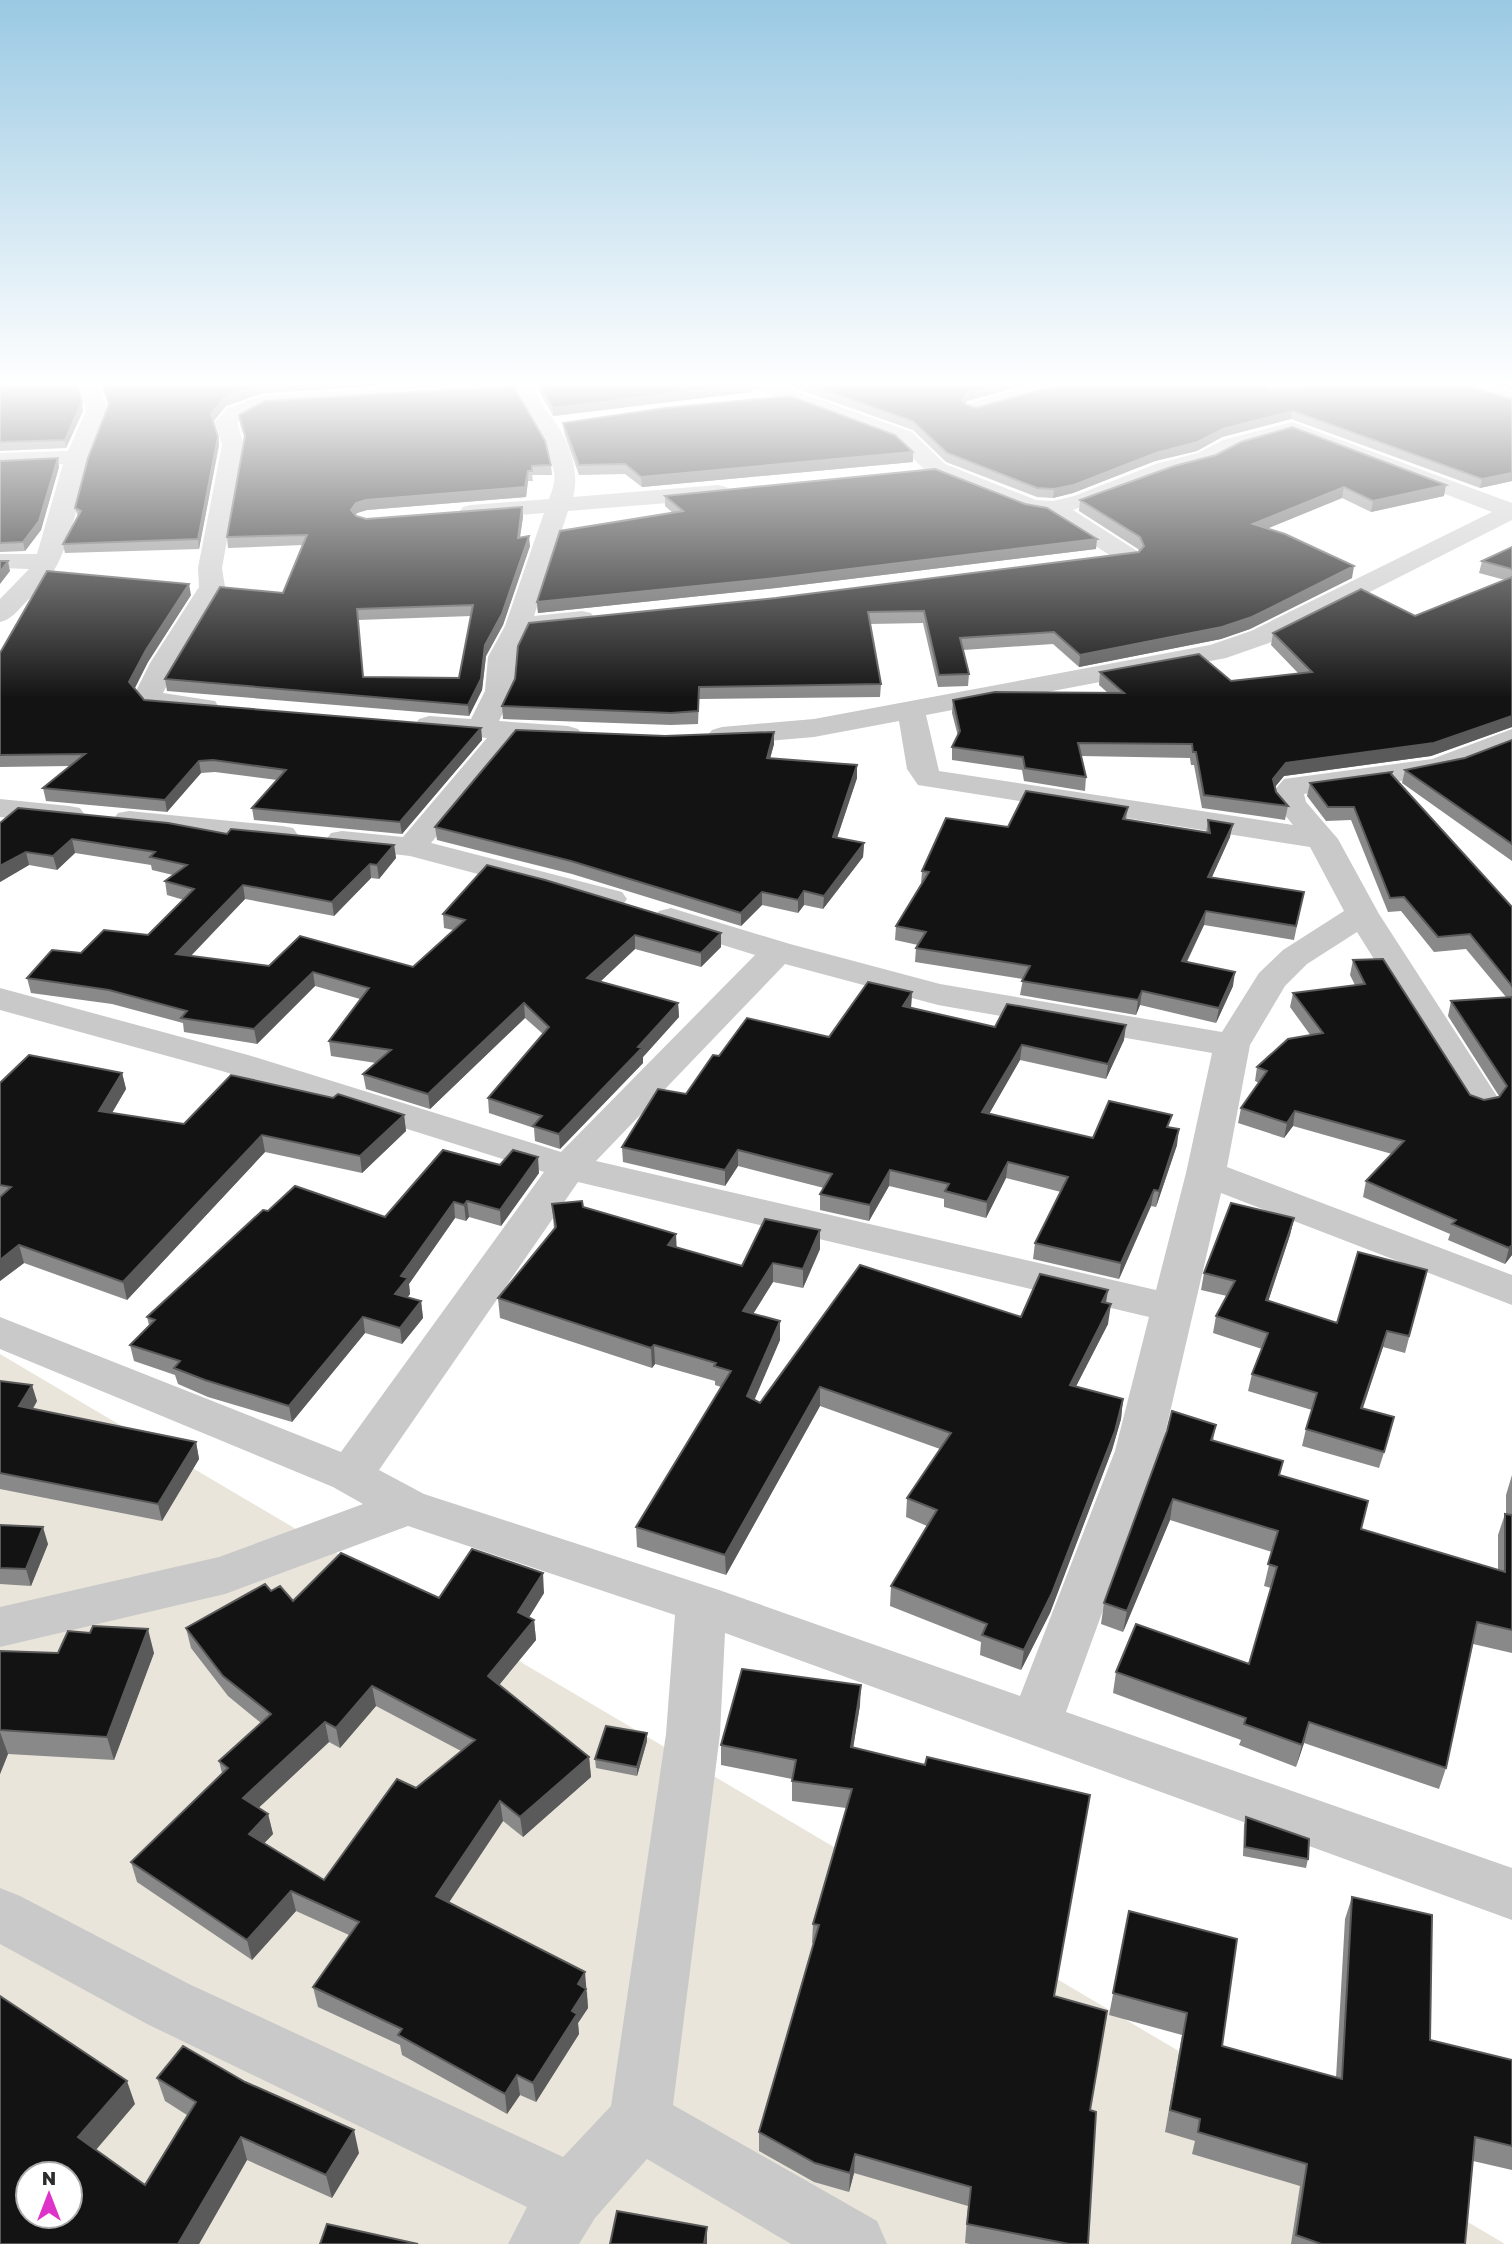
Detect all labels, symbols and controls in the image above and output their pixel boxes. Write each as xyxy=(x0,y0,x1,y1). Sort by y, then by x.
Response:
north arrow xyxy=(14,2160,84,2230)
text: N xyxy=(42,2166,56,2189)

